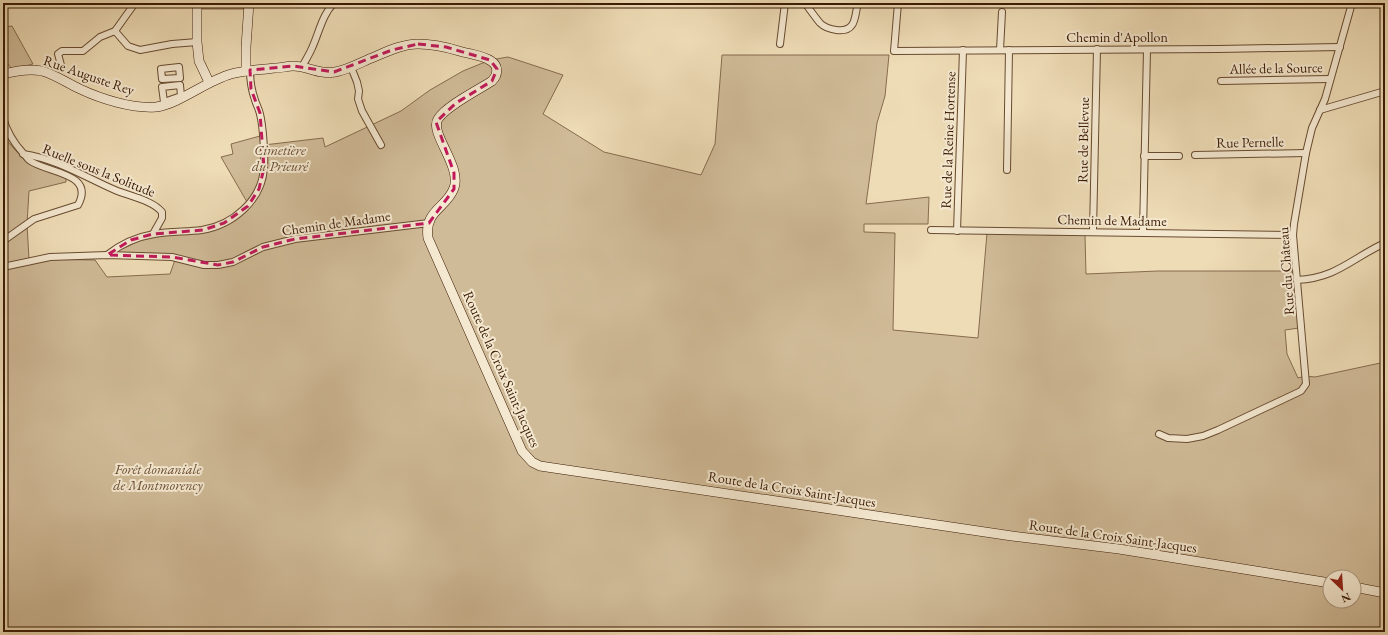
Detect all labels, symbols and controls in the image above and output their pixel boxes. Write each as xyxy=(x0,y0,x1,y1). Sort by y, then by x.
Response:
street label: Chemin d'Apollon xyxy=(1066,28,1168,46)
street label: Rue Auguste Rey xyxy=(41,51,138,99)
street label: Allée de la Source xyxy=(1228,58,1323,78)
street label: Rue de la Reine Hortense xyxy=(937,70,959,209)
street label: Rue de Bellevue xyxy=(1073,96,1093,183)
street label: Rue Pernelle xyxy=(1216,132,1285,152)
street label: Ruelle sous la Solitude xyxy=(40,139,159,201)
park label: Cimetière du Prieuré xyxy=(252,141,309,175)
street label: Chemin de Madame xyxy=(281,206,392,240)
street label: Chemin de Madame xyxy=(1057,210,1167,230)
street label: Rue du Château xyxy=(1274,226,1298,316)
street label: Route de la Croix Saint-Jacques xyxy=(459,288,545,450)
park label: Forêt domaniale de Montmorency xyxy=(113,460,203,494)
street label: Route de la Croix Saint-Jacques xyxy=(707,467,878,511)
street label: Route de la Croix Saint-Jacques xyxy=(1028,515,1199,557)
north arrow xyxy=(1322,569,1362,609)
text: N xyxy=(1339,590,1353,606)

